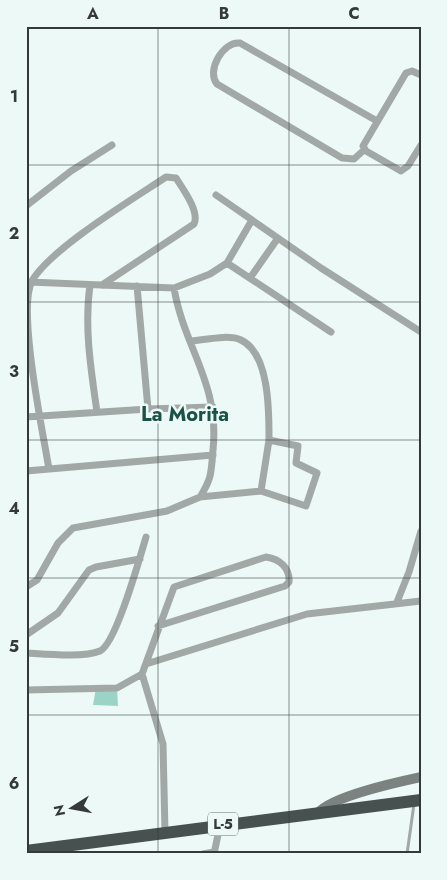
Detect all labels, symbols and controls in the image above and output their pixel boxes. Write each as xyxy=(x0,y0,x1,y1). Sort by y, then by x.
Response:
text: A xyxy=(86,2,99,25)
text: B xyxy=(219,2,229,25)
text: C xyxy=(348,2,360,25)
text: 1 xyxy=(10,85,18,108)
text: 2 xyxy=(9,222,19,245)
text: 3 xyxy=(9,360,19,383)
district label: La Morita xyxy=(141,400,229,429)
text: 4 xyxy=(8,497,20,520)
text: 5 xyxy=(9,635,19,658)
text: 6 xyxy=(9,772,19,795)
north arrow xyxy=(48,782,98,832)
text: N xyxy=(48,803,70,818)
road number: L-5 xyxy=(208,812,238,836)

